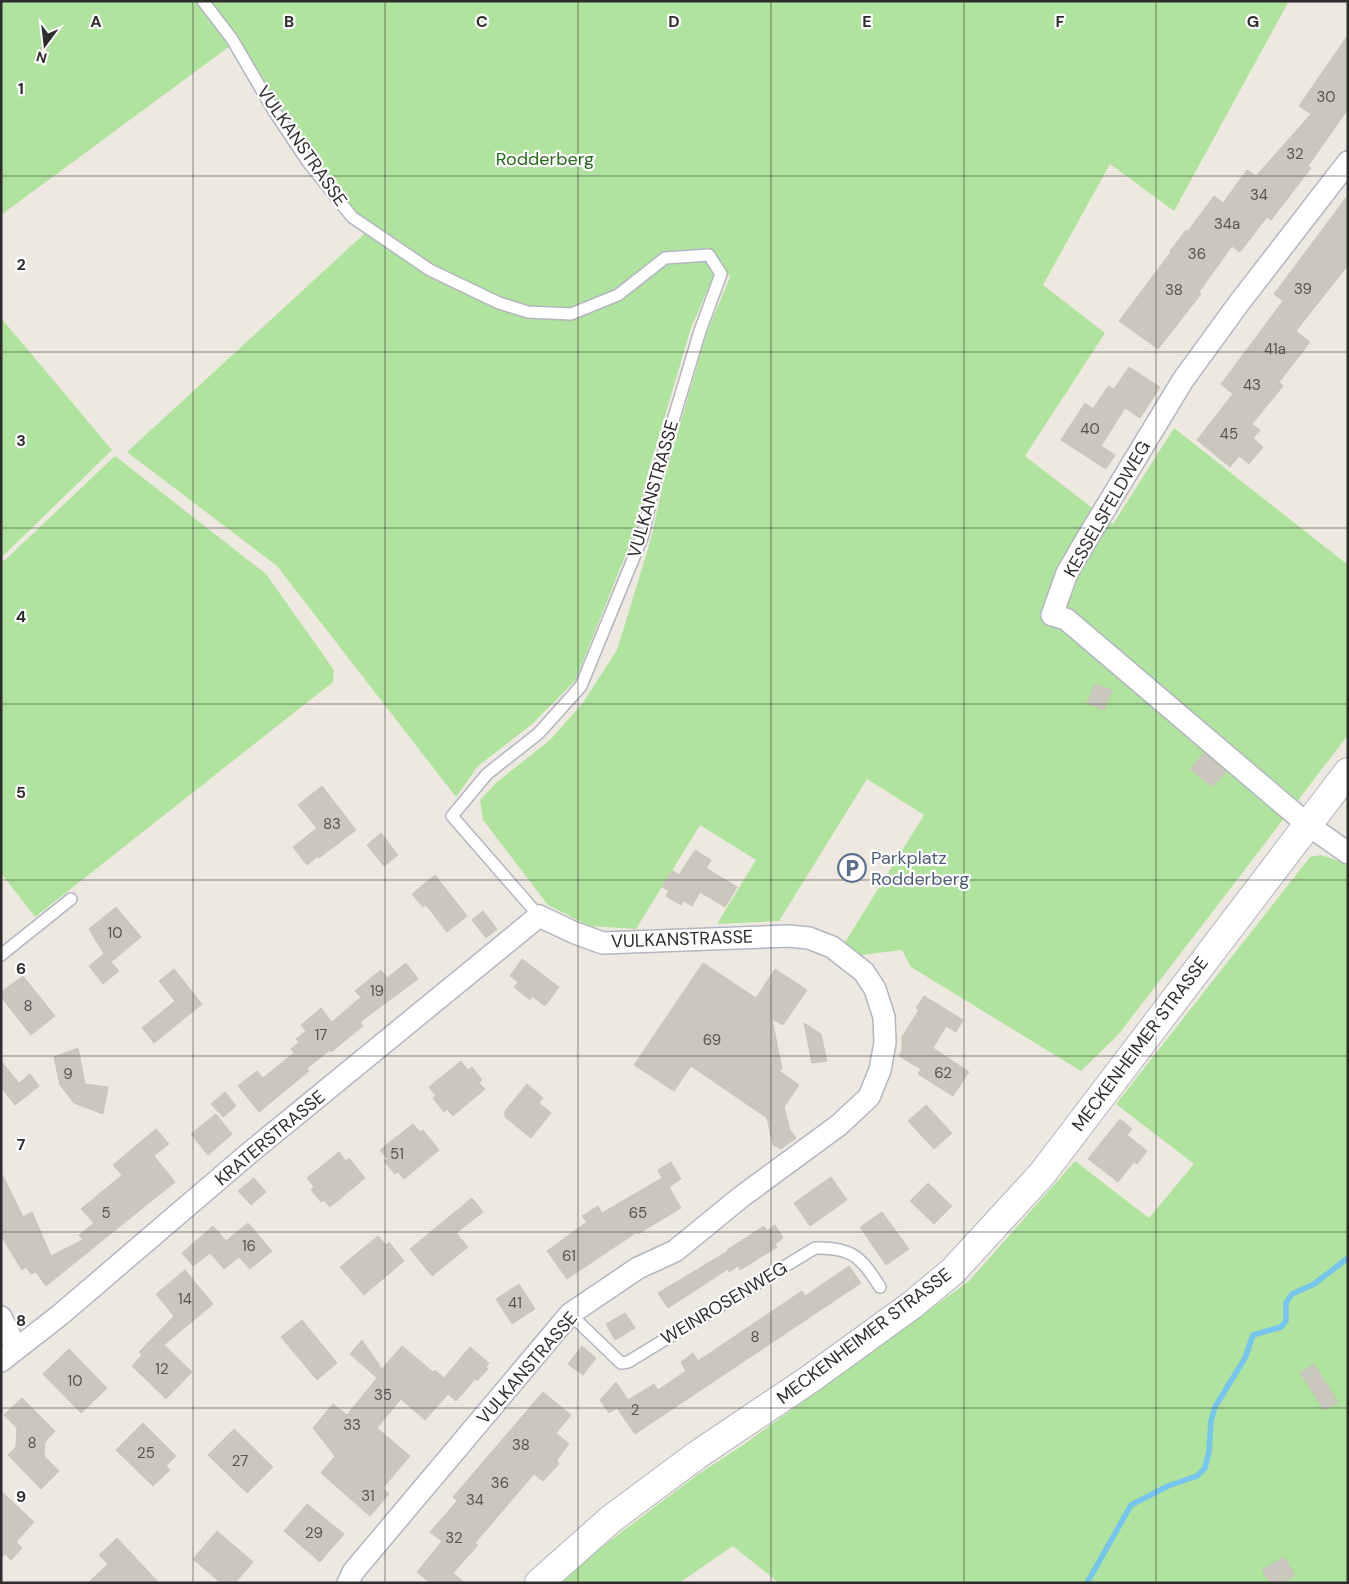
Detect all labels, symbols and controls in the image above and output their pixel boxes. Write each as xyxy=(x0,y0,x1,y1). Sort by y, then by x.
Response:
text: A xyxy=(90,11,102,32)
text: B xyxy=(284,11,294,32)
text: C xyxy=(476,11,488,32)
text: D xyxy=(668,11,680,32)
text: E xyxy=(862,11,872,32)
text: F xyxy=(1056,11,1065,32)
text: G xyxy=(1247,11,1259,32)
north arrow xyxy=(20,20,70,70)
text: N xyxy=(34,48,49,68)
text: 1 xyxy=(18,78,24,99)
street label: VULKANSTRASSE xyxy=(251,81,353,211)
house number: 30 xyxy=(1316,87,1336,107)
house number: 32 xyxy=(1286,144,1304,164)
park label: Rodderberg xyxy=(496,147,594,171)
house number: 34 xyxy=(1250,185,1268,205)
house number: 34a xyxy=(1214,214,1240,234)
house number: 36 xyxy=(1188,244,1206,264)
text: 2 xyxy=(16,254,26,275)
house number: 39 xyxy=(1294,279,1312,299)
house number: 38 xyxy=(1165,280,1183,300)
house number: 41a xyxy=(1264,339,1286,359)
house number: 43 xyxy=(1243,375,1261,395)
street label: VULKANSTRASSE xyxy=(622,417,684,561)
house number: 40 xyxy=(1080,419,1100,439)
house number: 45 xyxy=(1220,424,1238,444)
text: 3 xyxy=(16,430,26,451)
street label: KESSELSFELDWEG xyxy=(1058,436,1156,582)
text: 4 xyxy=(16,606,26,627)
text: 5 xyxy=(16,782,26,803)
house number: 83 xyxy=(323,814,341,834)
place label: Parkplatz Rodderberg xyxy=(871,846,969,891)
parking icon: Parkplatz Rodderberg xyxy=(837,853,867,883)
house number: 10 xyxy=(108,923,122,943)
street label: VULKANSTRASSE xyxy=(611,925,753,953)
street label: MECKENHEIMER STRASSE xyxy=(1066,952,1214,1136)
text: 6 xyxy=(16,958,26,979)
house number: 19 xyxy=(370,981,384,1001)
house number: 8 xyxy=(23,996,33,1016)
house number: 17 xyxy=(315,1025,327,1045)
house number: 69 xyxy=(703,1030,721,1050)
house number: 62 xyxy=(934,1063,952,1083)
house number: 9 xyxy=(63,1064,73,1084)
street label: KRATERSTRASSE xyxy=(210,1085,330,1191)
text: 7 xyxy=(17,1134,26,1155)
house number: 51 xyxy=(390,1144,404,1164)
house number: 5 xyxy=(101,1203,111,1223)
house number: 65 xyxy=(629,1203,647,1223)
house number: 16 xyxy=(242,1236,256,1256)
house number: 61 xyxy=(562,1246,576,1266)
street label: WEINROSENWEG xyxy=(656,1256,792,1350)
street label: MECKENHEIMER STRASSE xyxy=(772,1262,956,1410)
house number: 14 xyxy=(178,1289,192,1309)
house number: 41 xyxy=(508,1293,522,1313)
street label: VULKANSTRASSE xyxy=(471,1306,583,1430)
text: 8 xyxy=(16,1310,26,1331)
house number: 8 xyxy=(750,1327,760,1347)
house number: 12 xyxy=(155,1359,169,1379)
house number: 10 xyxy=(68,1371,82,1391)
house number: 35 xyxy=(374,1385,392,1405)
house number: 2 xyxy=(631,1400,639,1420)
house number: 33 xyxy=(343,1415,361,1435)
house number: 8 xyxy=(27,1433,37,1453)
house number: 38 xyxy=(512,1435,530,1455)
house number: 25 xyxy=(137,1443,155,1463)
house number: 27 xyxy=(232,1451,248,1471)
house number: 36 xyxy=(491,1473,509,1493)
text: 9 xyxy=(16,1486,26,1507)
house number: 31 xyxy=(361,1486,375,1506)
house number: 34 xyxy=(466,1490,484,1510)
house number: 29 xyxy=(305,1523,323,1543)
house number: 32 xyxy=(445,1528,463,1548)

